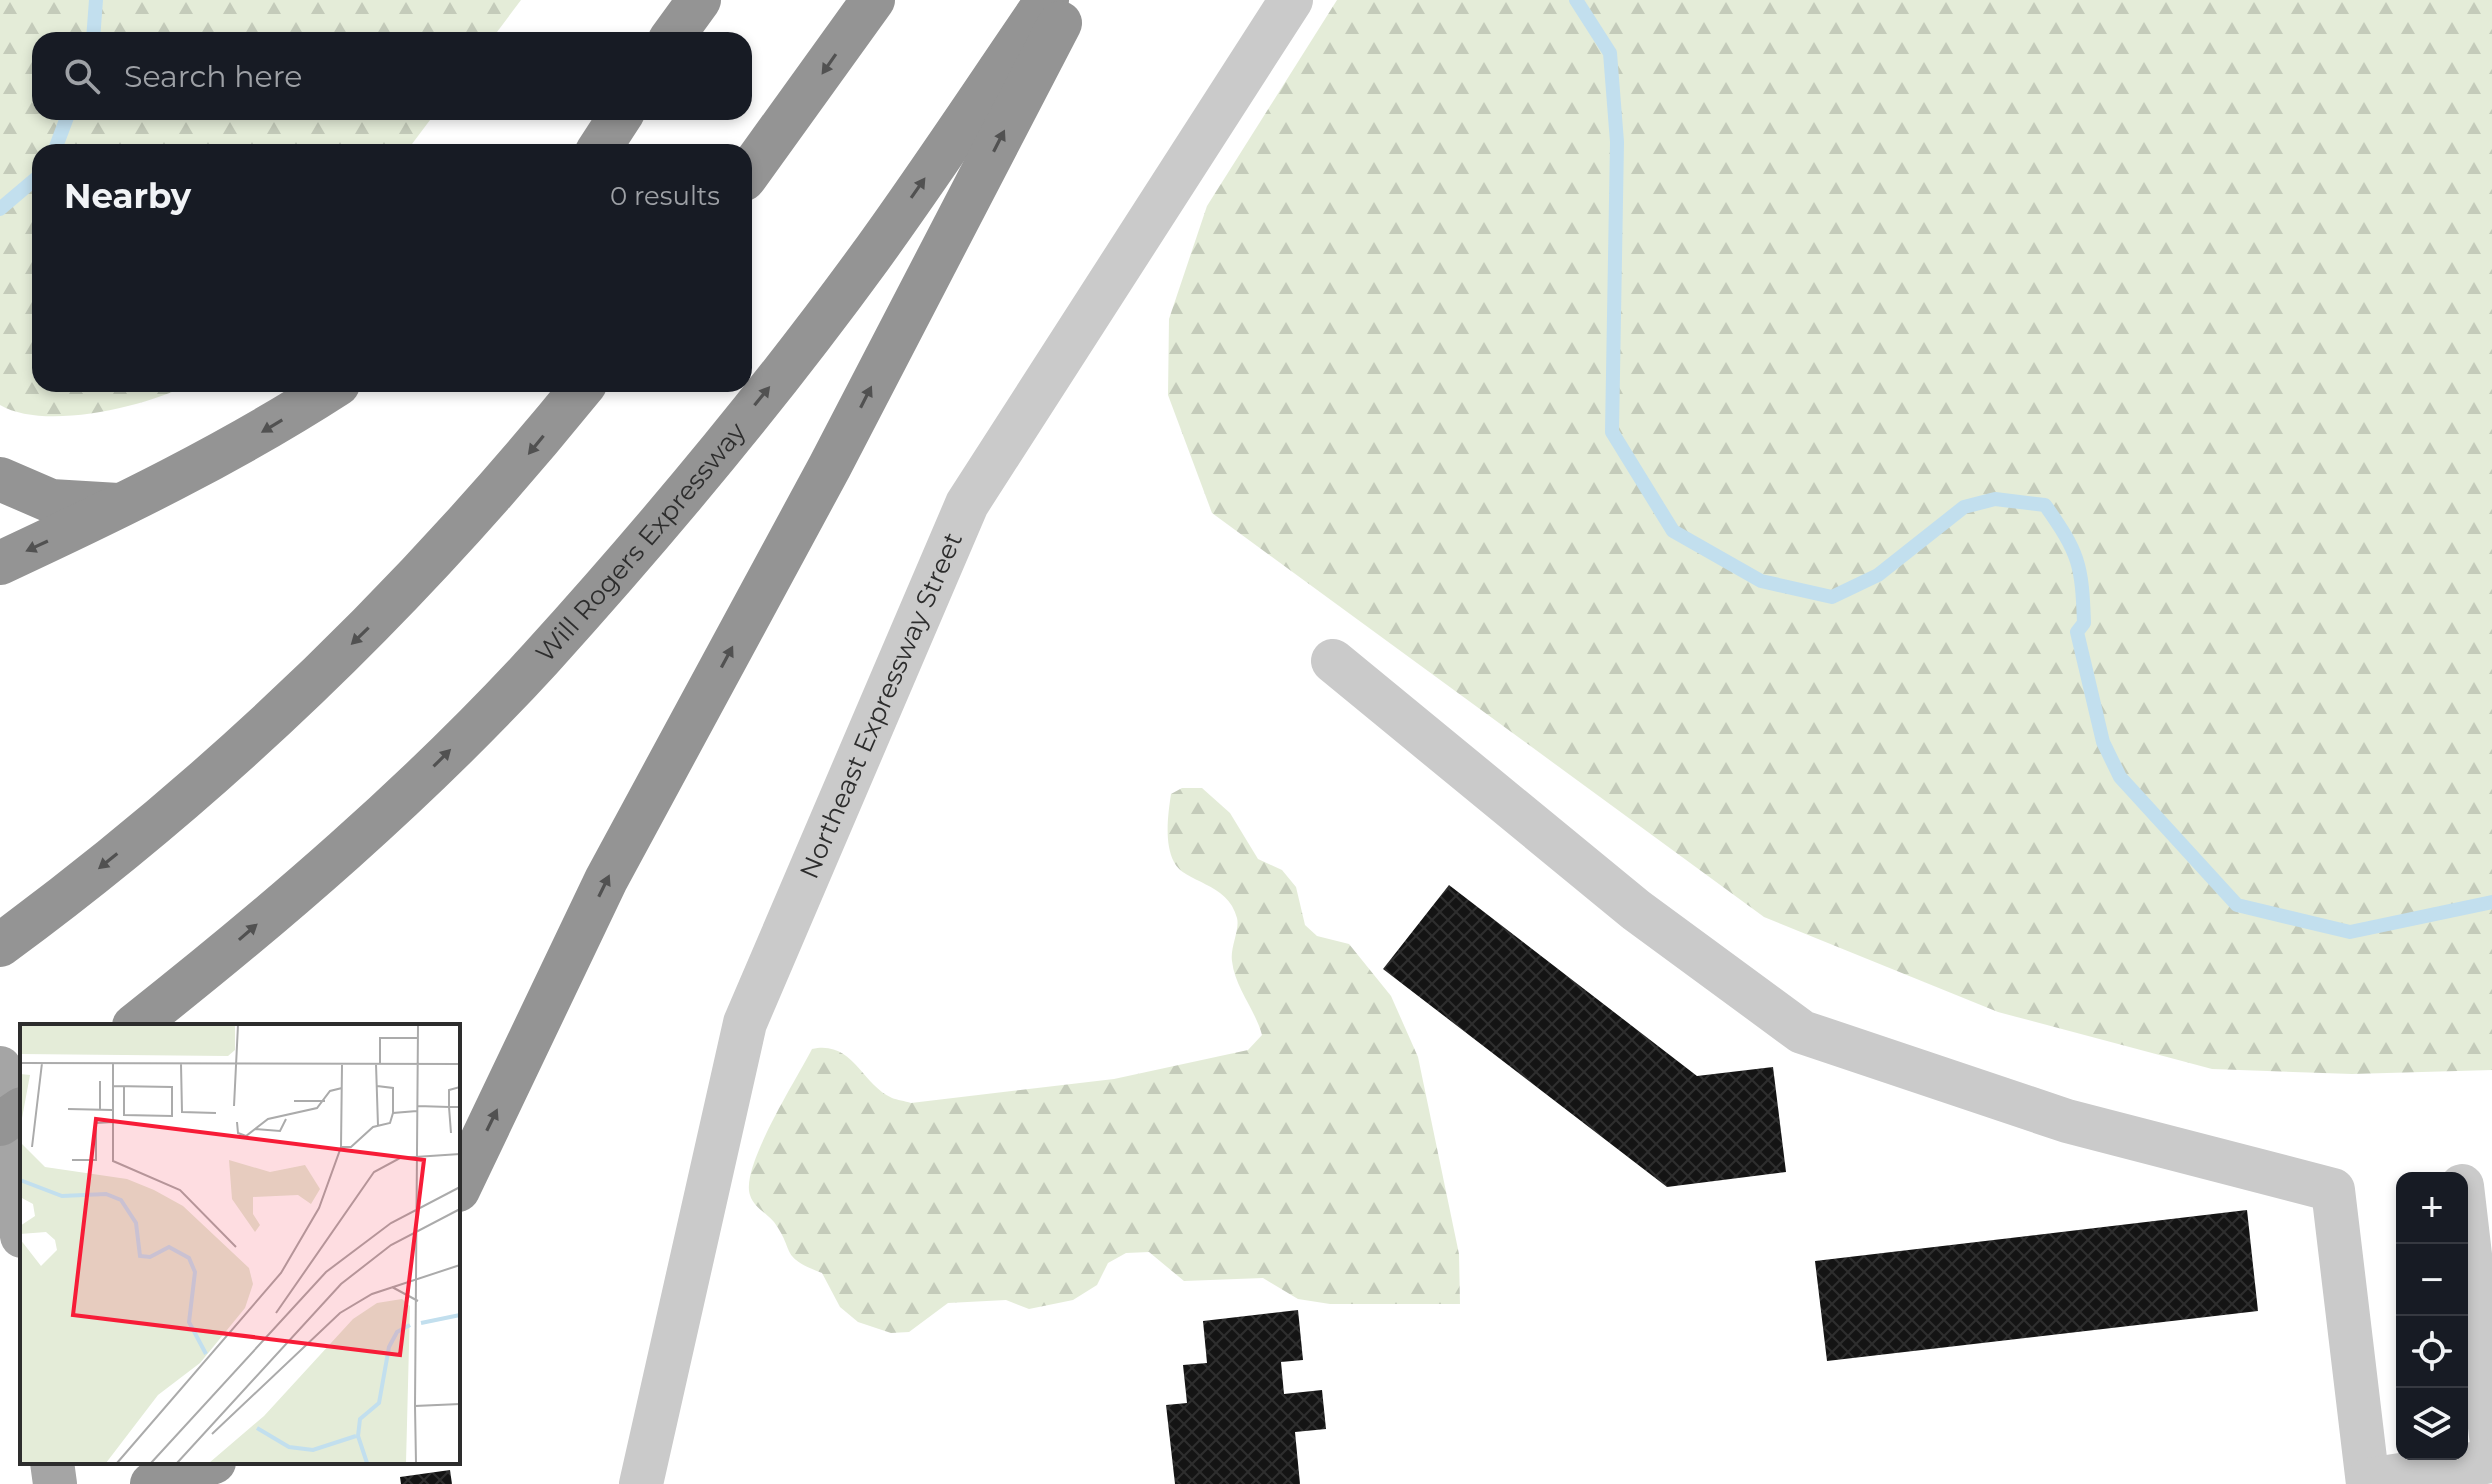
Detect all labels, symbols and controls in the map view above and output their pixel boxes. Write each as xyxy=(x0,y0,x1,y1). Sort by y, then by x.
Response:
search box xyxy=(32,32,752,120)
one-way arrow xyxy=(822,53,837,74)
icon: search xyxy=(60,54,104,98)
text: Search here xyxy=(124,58,302,95)
one-way arrow xyxy=(992,129,1005,152)
text: Nearby xyxy=(64,175,191,217)
one-way arrow xyxy=(910,177,925,198)
text: 0 results xyxy=(610,180,720,212)
one-way arrow xyxy=(860,385,873,408)
one-way arrow xyxy=(754,386,770,406)
street label: Will Rogers Expressway xyxy=(529,415,753,669)
one-way arrow xyxy=(261,419,283,433)
one-way arrow xyxy=(528,434,545,454)
street label: Northeast Expressway Street xyxy=(793,527,969,883)
one-way arrow xyxy=(25,539,48,553)
one-way arrow xyxy=(351,626,370,644)
one-way arrow xyxy=(721,645,734,668)
one-way arrow xyxy=(432,749,451,768)
one-way arrow xyxy=(99,852,119,869)
one-way arrow xyxy=(597,874,611,897)
one-way arrow xyxy=(239,923,258,941)
inset map xyxy=(20,1024,460,1464)
one-way arrow xyxy=(485,1108,499,1132)
map controls xyxy=(2396,1172,2468,1460)
button: + xyxy=(2396,1172,2468,1244)
button: − xyxy=(2396,1244,2468,1316)
button: locate xyxy=(2396,1316,2468,1388)
button: layers xyxy=(2396,1388,2468,1460)

